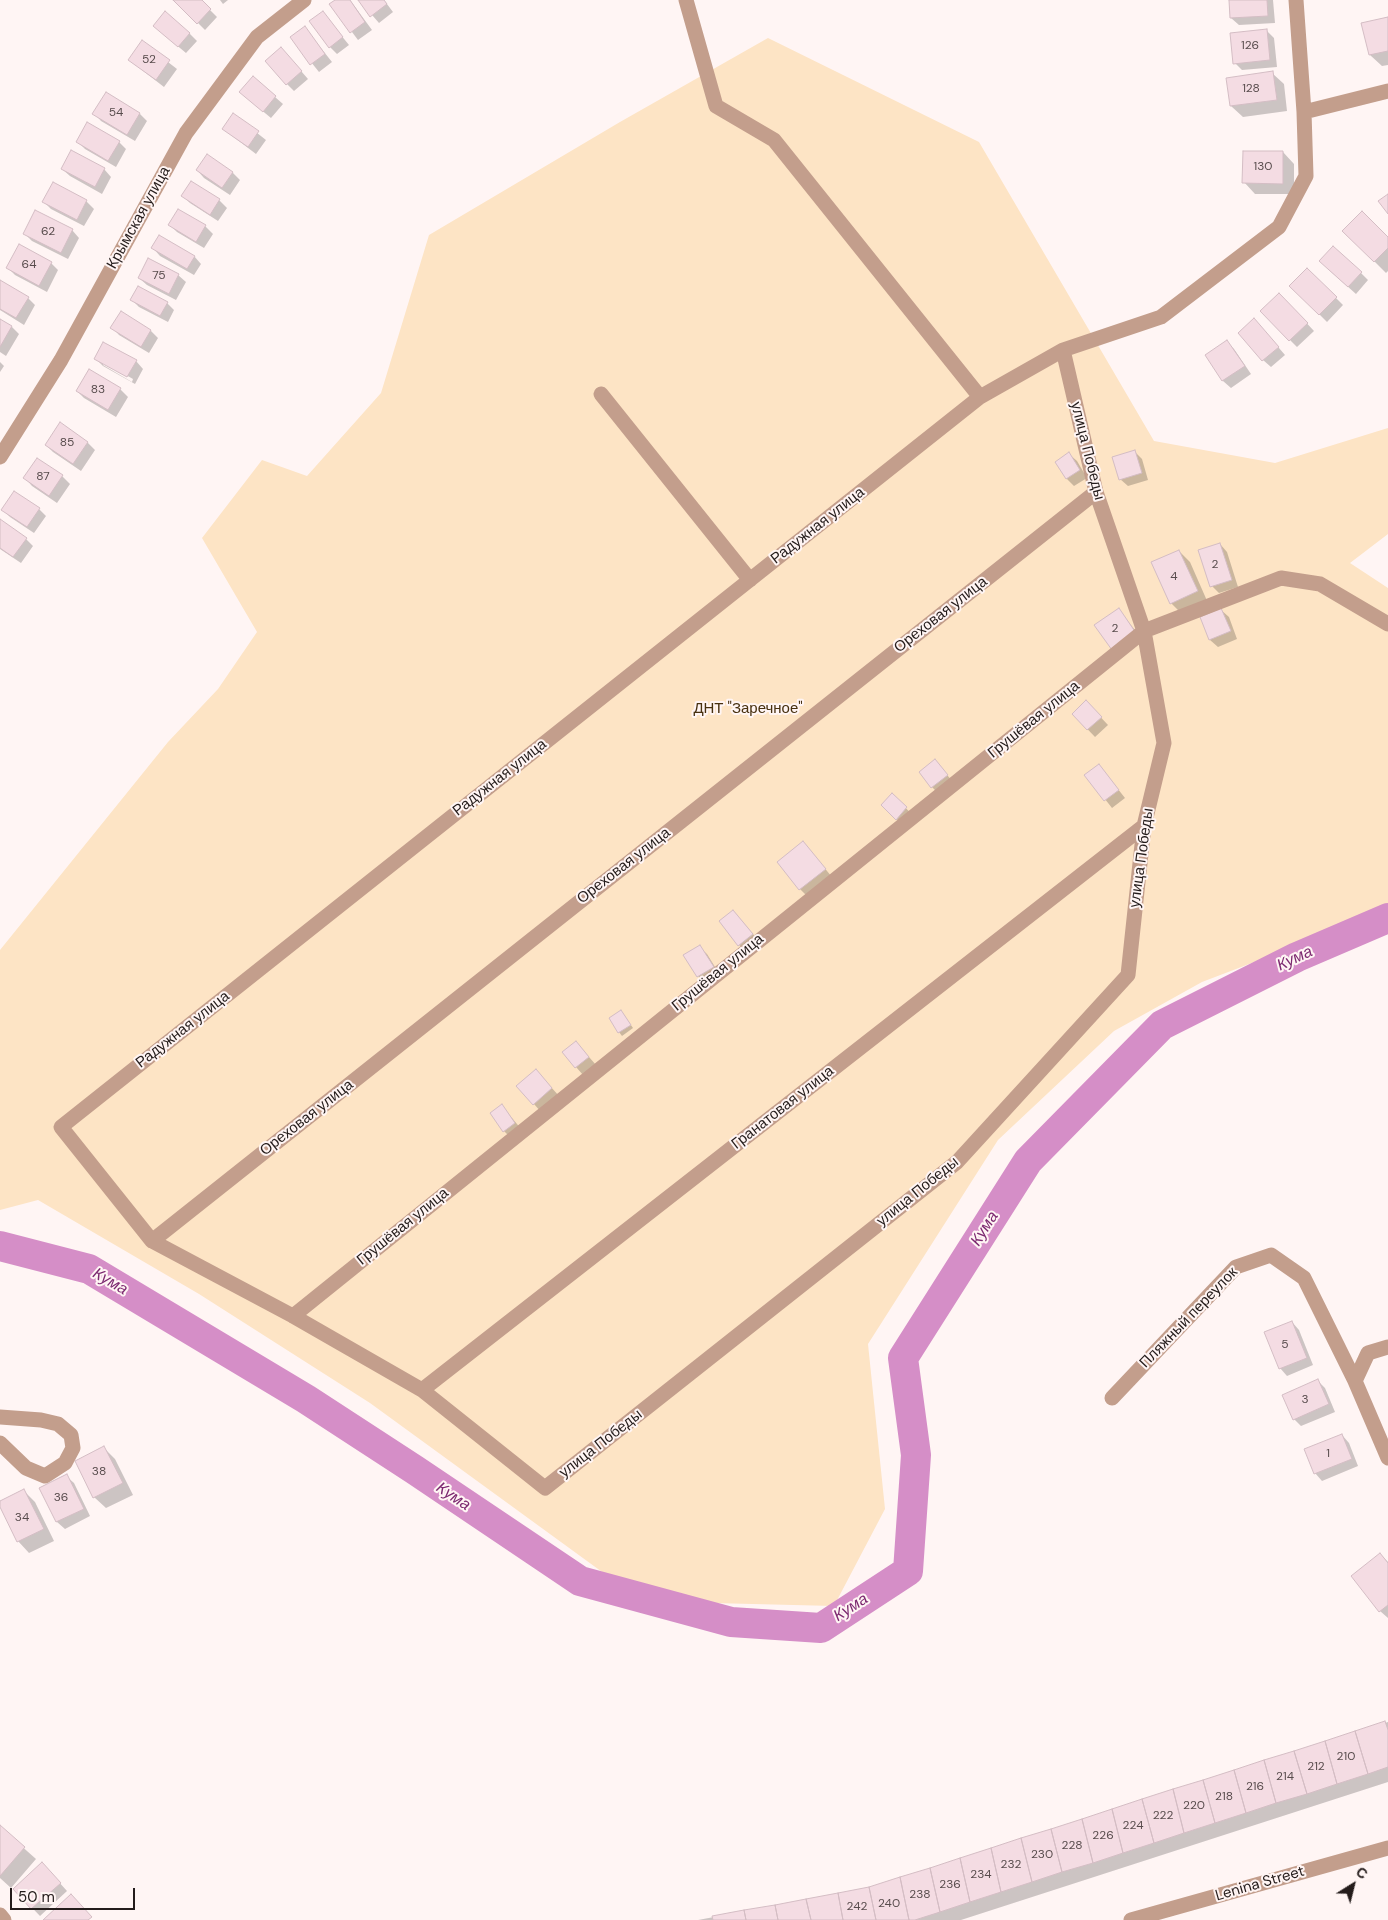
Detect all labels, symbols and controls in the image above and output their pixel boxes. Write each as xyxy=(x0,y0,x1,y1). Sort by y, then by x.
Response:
house number: 126 xyxy=(1241,39,1259,53)
house number: 52 xyxy=(142,53,156,67)
house number: 128 xyxy=(1242,82,1260,96)
house number: 54 xyxy=(109,106,123,120)
house number: 130 xyxy=(1253,160,1273,174)
street label: Крымская улица xyxy=(103,164,175,272)
house number: 62 xyxy=(41,225,55,239)
house number: 64 xyxy=(22,258,36,272)
house number: 75 xyxy=(152,269,166,283)
house number: 83 xyxy=(91,383,105,397)
street label: улица Победы xyxy=(1066,400,1108,502)
house number: 85 xyxy=(60,436,74,450)
house number: 87 xyxy=(36,470,50,484)
street label: Радужная улица xyxy=(767,484,869,568)
house number: 2 xyxy=(1212,558,1218,572)
house number: 4 xyxy=(1170,570,1178,584)
street label: Ореховая улица xyxy=(891,573,991,657)
house number: 2 xyxy=(1112,622,1118,636)
street label: Грушёвая улица xyxy=(984,678,1084,762)
park label: ДНТ "Заречное" xyxy=(693,700,803,718)
street label: Радужная улица xyxy=(449,736,551,820)
street label: улица Победы xyxy=(1126,807,1158,909)
street label: Ореховая улица xyxy=(574,824,674,908)
street label: Грушёвая улица xyxy=(668,931,768,1015)
water label: Кума xyxy=(1274,942,1316,976)
street label: Радужная улица xyxy=(132,988,234,1072)
street label: Гранатовая улица xyxy=(728,1062,838,1154)
street label: Ореховая улица xyxy=(257,1076,357,1160)
street label: улица Победы xyxy=(873,1153,963,1231)
street label: Грушёвая улица xyxy=(353,1185,453,1269)
water label: Кума xyxy=(967,1208,1003,1250)
water label: Кума xyxy=(89,1264,131,1300)
street label: Пляжный переулок xyxy=(1136,1264,1242,1372)
house number: 5 xyxy=(1281,1338,1289,1352)
house number: 3 xyxy=(1301,1393,1309,1407)
street label: улица Победы xyxy=(556,1406,646,1482)
house number: 1 xyxy=(1326,1447,1330,1461)
house number: 38 xyxy=(92,1465,106,1479)
water label: Кума xyxy=(432,1479,474,1515)
house number: 36 xyxy=(54,1491,68,1505)
house number: 34 xyxy=(15,1511,29,1525)
water label: Кума xyxy=(830,1590,872,1626)
house number: 210 xyxy=(1337,1750,1355,1764)
house number: 212 xyxy=(1307,1760,1325,1774)
house number: 214 xyxy=(1276,1770,1294,1784)
house number: 216 xyxy=(1246,1780,1264,1794)
house number: 218 xyxy=(1215,1790,1233,1804)
house number: 220 xyxy=(1183,1799,1205,1813)
house number: 222 xyxy=(1153,1809,1173,1823)
house number: 224 xyxy=(1123,1819,1143,1833)
house number: 226 xyxy=(1092,1829,1114,1843)
house number: 228 xyxy=(1062,1839,1082,1853)
house number: 230 xyxy=(1031,1848,1053,1862)
house number: 232 xyxy=(1001,1858,1021,1872)
north arrow xyxy=(1328,1860,1378,1910)
street label: Lenina Street xyxy=(1213,1863,1307,1905)
text: С xyxy=(1352,1863,1371,1883)
house number: 234 xyxy=(970,1868,992,1882)
scale bar xyxy=(12,1878,138,1910)
house number: 236 xyxy=(939,1878,961,1892)
text: 50 m xyxy=(18,1887,55,1907)
house number: 238 xyxy=(909,1888,931,1902)
house number: 240 xyxy=(878,1897,900,1911)
house number: 242 xyxy=(847,1900,867,1914)

